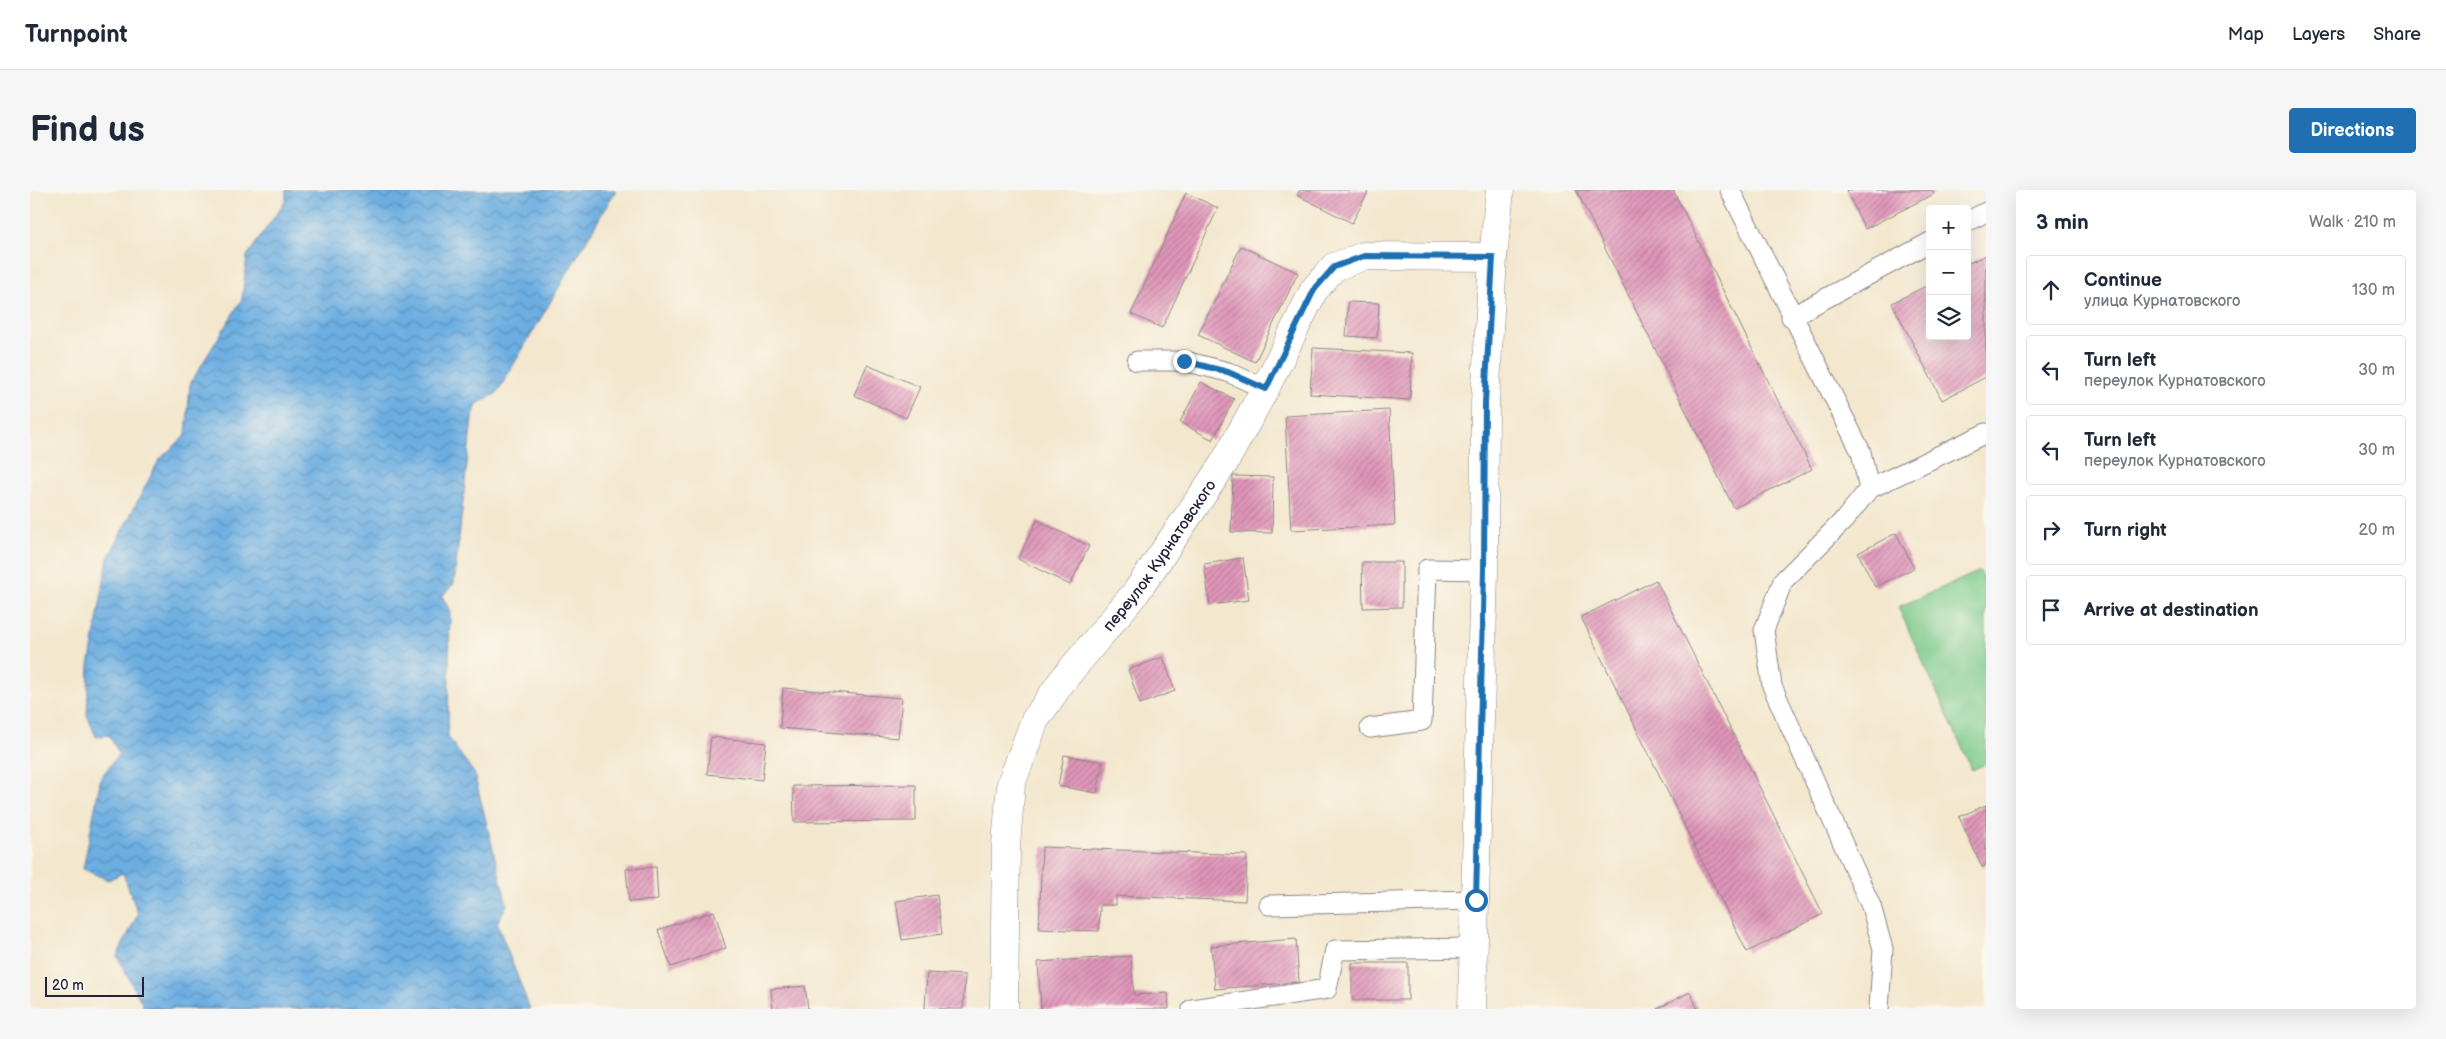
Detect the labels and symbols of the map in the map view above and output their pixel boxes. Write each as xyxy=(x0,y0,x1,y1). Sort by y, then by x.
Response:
route end xyxy=(1173,350,1196,373)
street label: переулок Курнатовского xyxy=(1099,477,1221,636)
route start xyxy=(1465,889,1488,912)
scale bar xyxy=(45,974,144,997)

